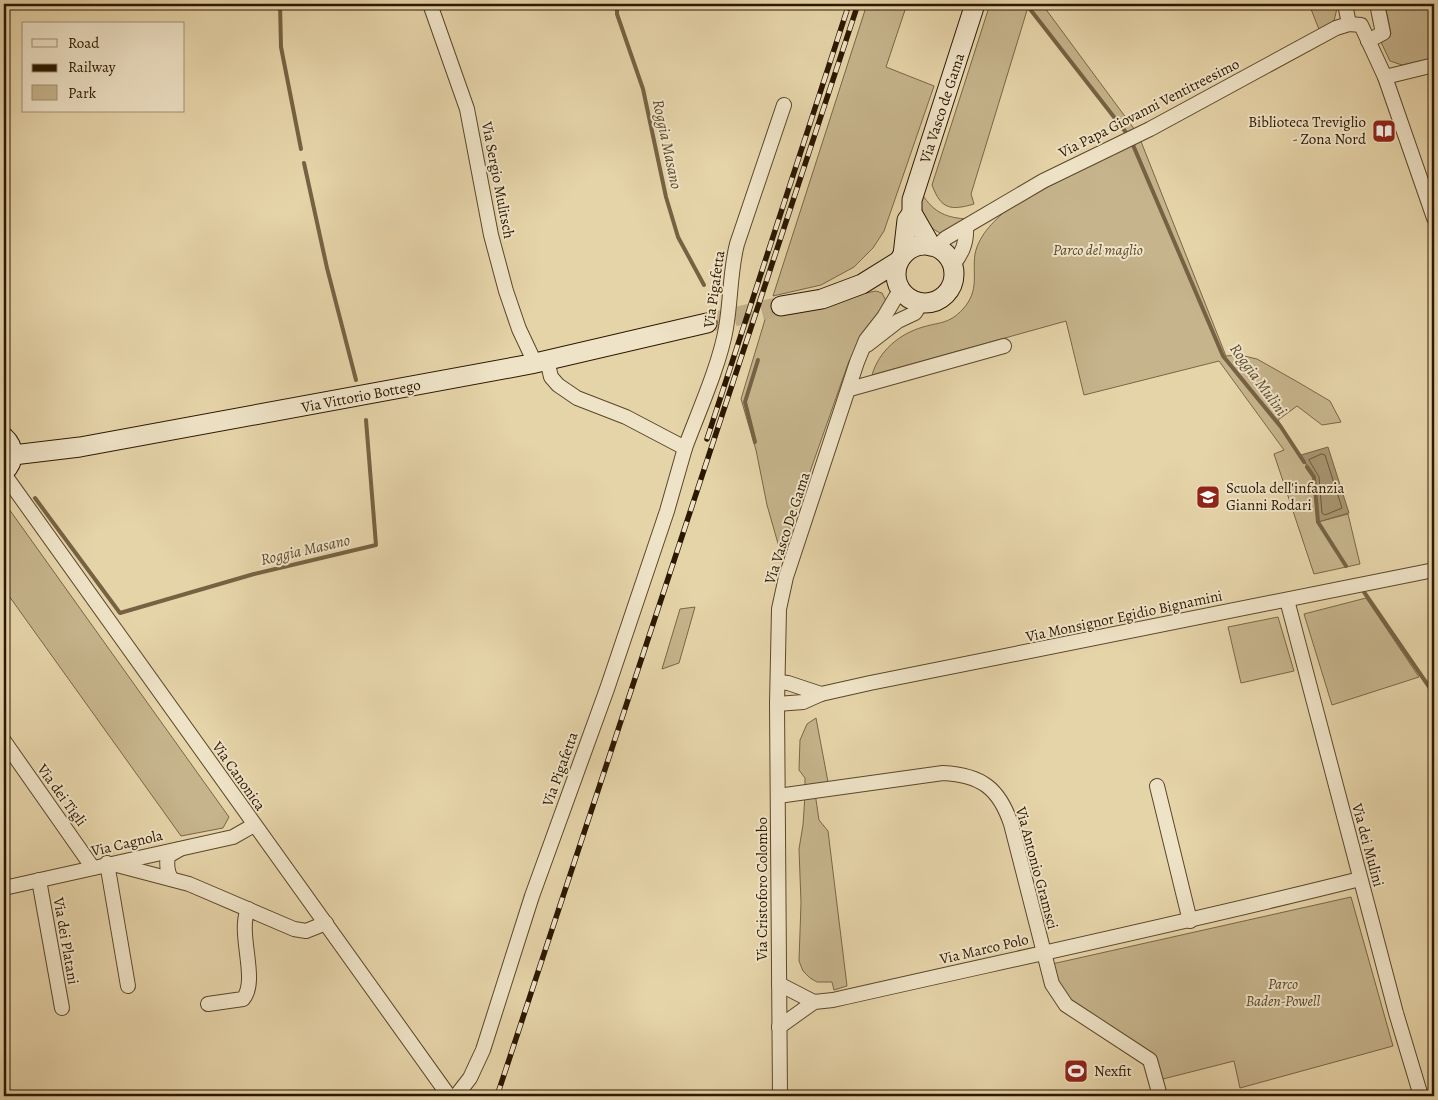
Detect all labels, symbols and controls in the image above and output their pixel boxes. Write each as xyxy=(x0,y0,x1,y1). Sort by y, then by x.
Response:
legend xyxy=(22,22,185,112)
text: Road xyxy=(68,33,100,53)
street label: Via Vasco de Gama xyxy=(915,51,969,166)
street label: Via Papa Giovanni Ventitreesimo xyxy=(1054,54,1243,163)
text: Railway xyxy=(68,57,116,77)
text: Park xyxy=(68,83,97,103)
water label: Roggia Masano xyxy=(647,97,687,191)
place label: Biblioteca Treviglio - Zona Nord xyxy=(1248,112,1367,149)
library icon: Biblioteca Treviglio - Zona Nord xyxy=(1371,118,1397,144)
street label: Via Sergio Mulitsch xyxy=(477,119,519,240)
park label: Parco del maglio xyxy=(1053,240,1143,260)
street label: Via Pigafetta xyxy=(699,249,729,330)
water label: Roggia Mulini xyxy=(1224,339,1292,420)
street label: Via Vittorio Bottego xyxy=(299,375,422,418)
street label: Via Vasco De Gama xyxy=(759,469,815,588)
place label: Scuola dell'infanzia Gianni Rodari xyxy=(1226,478,1345,515)
school or university icon: Scuola dell'infanzia Gianni Rodari xyxy=(1195,484,1221,510)
water label: Roggia Masano xyxy=(258,529,352,571)
street label: Via Monsignor Egidio Bignamini xyxy=(1023,585,1224,647)
street label: Via Pigafetta xyxy=(537,729,583,810)
street label: Via Canonica xyxy=(207,736,270,815)
street label: Via dei Tigli xyxy=(32,759,91,830)
street label: Via dei Mulini xyxy=(1347,800,1389,889)
street label: Via Antonio Gramsci xyxy=(1011,804,1063,932)
street label: Via Cristoforo Colombo xyxy=(752,817,772,962)
street label: Via Cagnola xyxy=(88,825,165,861)
street label: Via dei Platani xyxy=(48,895,83,986)
street label: Via Marco Polo xyxy=(937,929,1030,969)
park label: Parco Baden-Powell xyxy=(1246,974,1321,1011)
sports icon: Nexfit xyxy=(1063,1058,1089,1084)
place label: Nexfit xyxy=(1094,1061,1132,1081)

